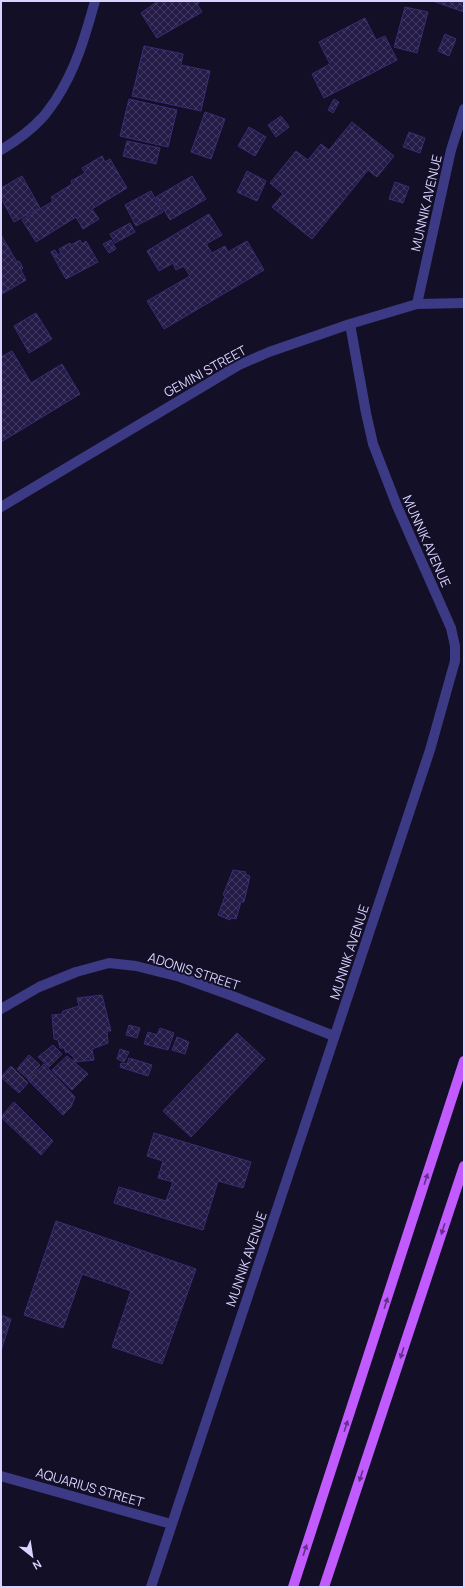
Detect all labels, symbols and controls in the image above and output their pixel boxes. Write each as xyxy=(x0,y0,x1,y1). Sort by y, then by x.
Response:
street label: MUNNIK AVENUE xyxy=(406,153,446,253)
street label: GEMINI STREET xyxy=(161,341,250,401)
street label: MUNNIK AVENUE xyxy=(399,492,455,590)
street label: MUNNIK AVENUE xyxy=(325,902,373,1002)
street label: ADONIS STREET xyxy=(146,948,242,994)
one-way arrow xyxy=(423,1173,429,1185)
street label: MUNNIK AVENUE xyxy=(221,1209,271,1309)
one-way arrow xyxy=(440,1224,446,1236)
one-way arrow xyxy=(383,1296,389,1308)
one-way arrow xyxy=(399,1347,405,1359)
one-way arrow xyxy=(343,1420,349,1432)
street label: AQUARIUS STREET xyxy=(34,1463,146,1511)
one-way arrow xyxy=(357,1470,363,1482)
north arrow xyxy=(12,1536,52,1576)
one-way arrow xyxy=(303,1544,309,1556)
text: N xyxy=(30,1557,44,1574)

